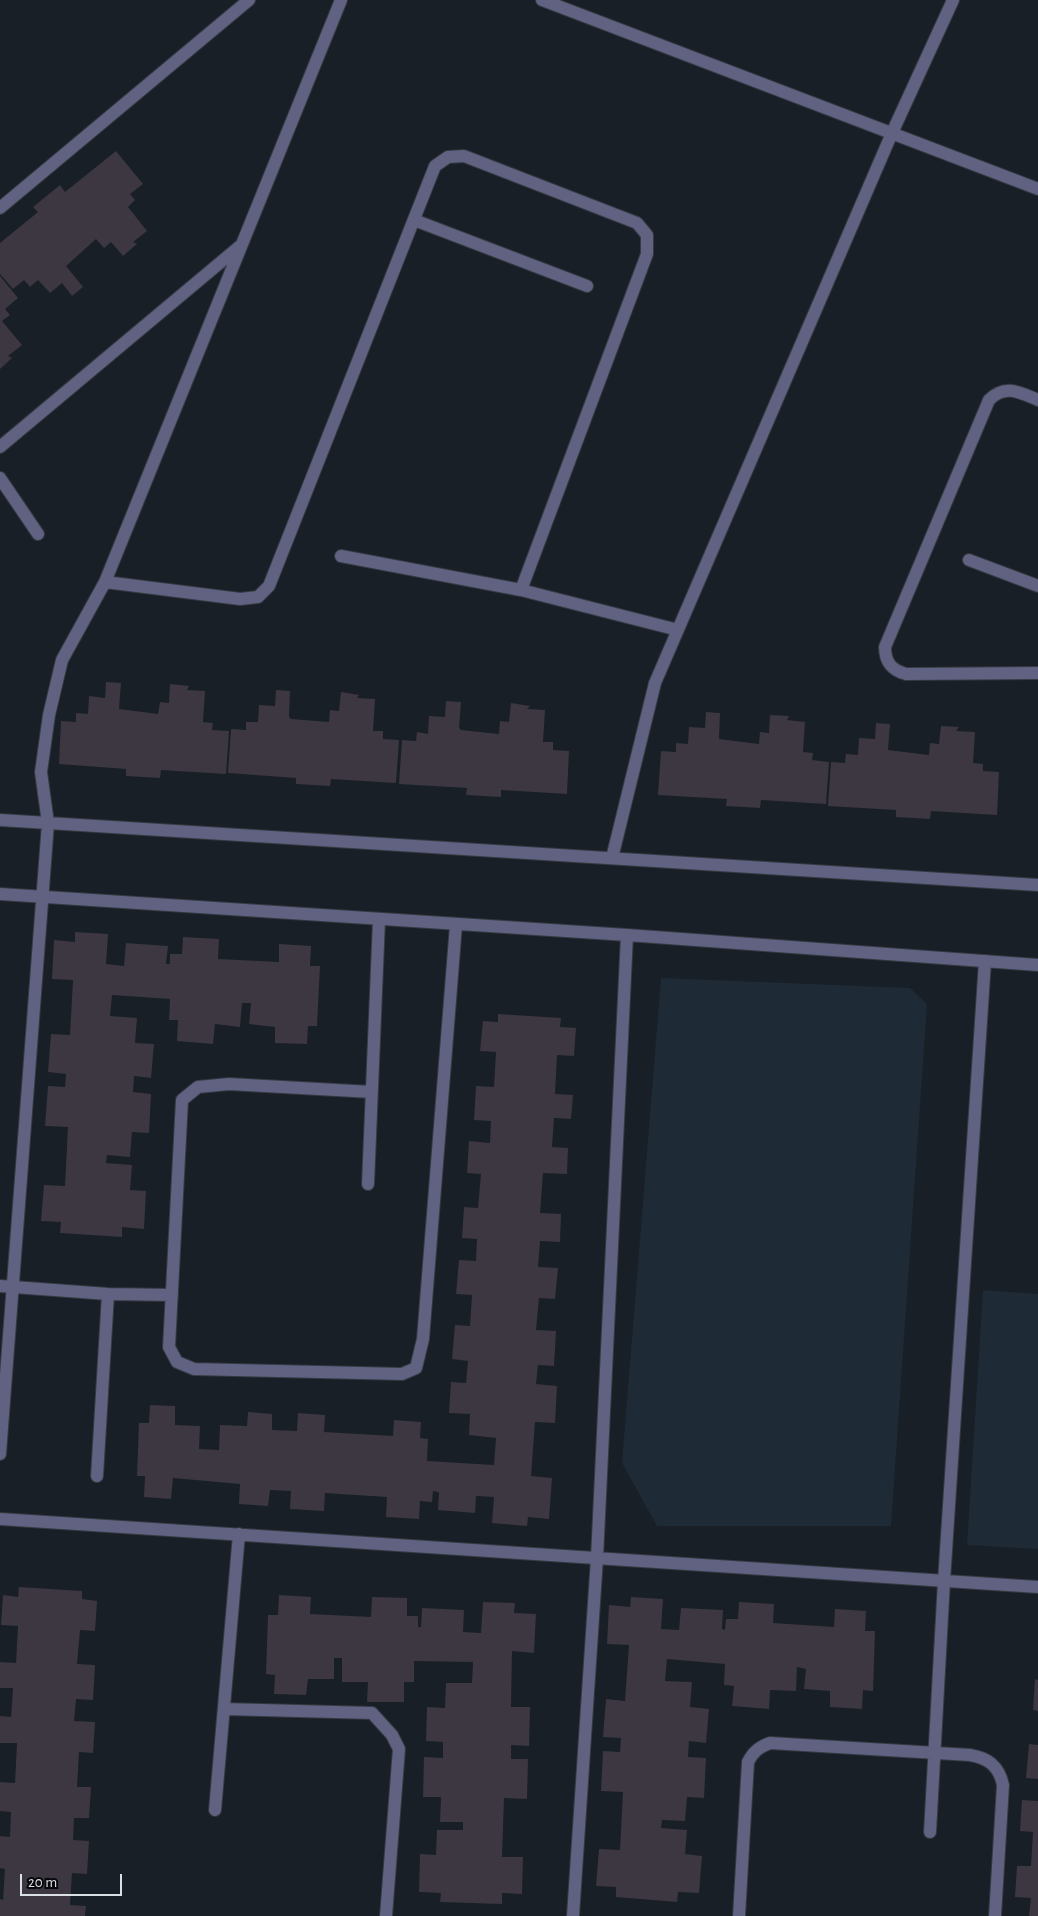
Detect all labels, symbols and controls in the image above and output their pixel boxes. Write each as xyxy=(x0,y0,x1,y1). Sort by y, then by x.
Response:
scale bar xyxy=(22,1864,125,1896)
text: 20 m xyxy=(28,1875,57,1890)

